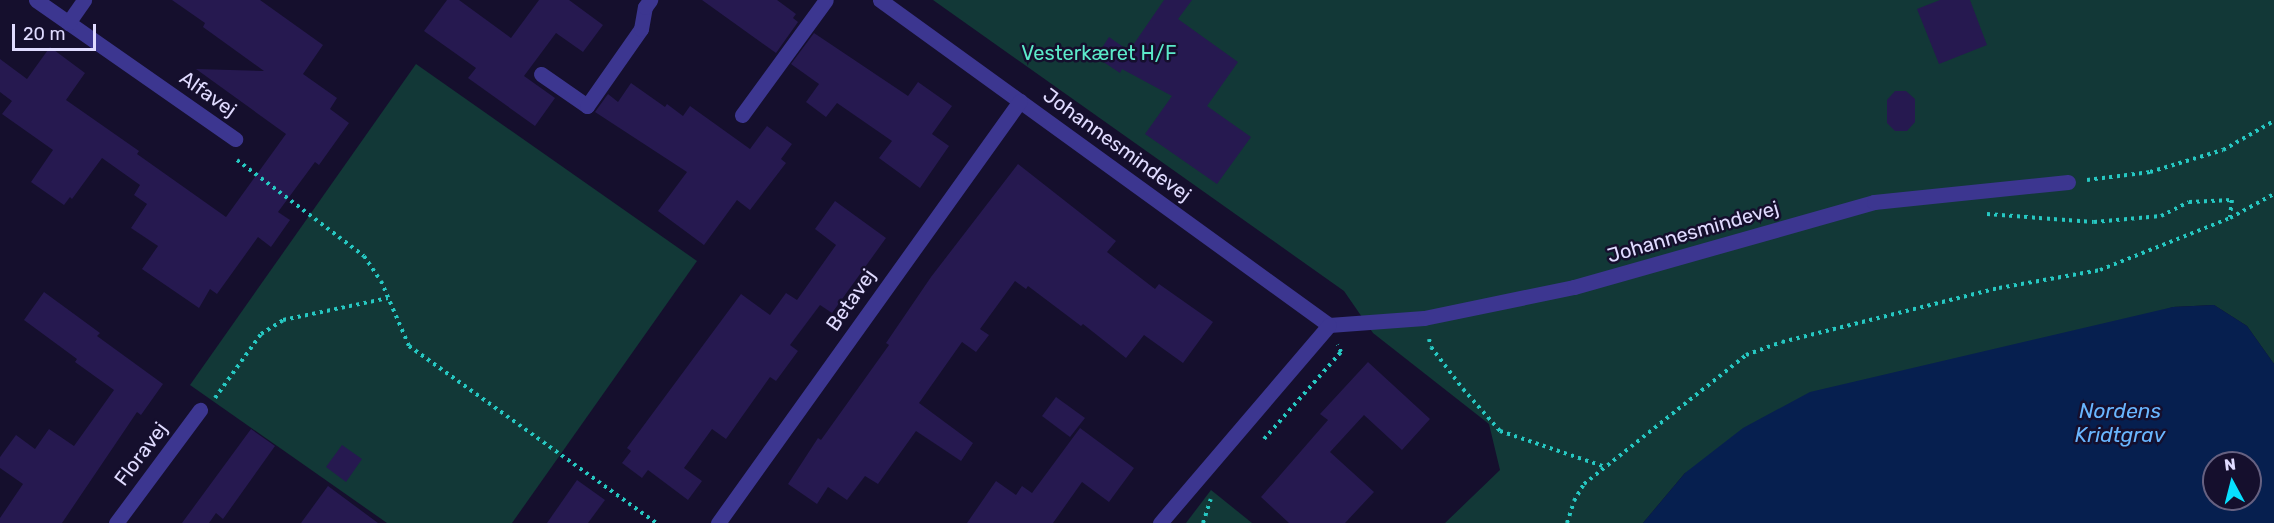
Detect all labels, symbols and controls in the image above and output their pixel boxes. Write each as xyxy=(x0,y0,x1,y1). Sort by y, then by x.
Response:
scale bar xyxy=(15,12,99,50)
text: 20 m xyxy=(23,23,65,45)
park label: Vesterkæret H/F xyxy=(1021,41,1177,65)
street label: Alfavej xyxy=(175,66,241,122)
street label: Johannesmindevej xyxy=(1038,83,1196,207)
street label: Johannesmindevej xyxy=(1604,196,1782,268)
street label: Betavej xyxy=(821,264,881,336)
water label: Nordens Kridtgrav xyxy=(2075,398,2165,448)
street label: Floravej xyxy=(109,418,173,490)
north arrow xyxy=(2202,451,2262,511)
text: N xyxy=(2223,454,2237,475)

